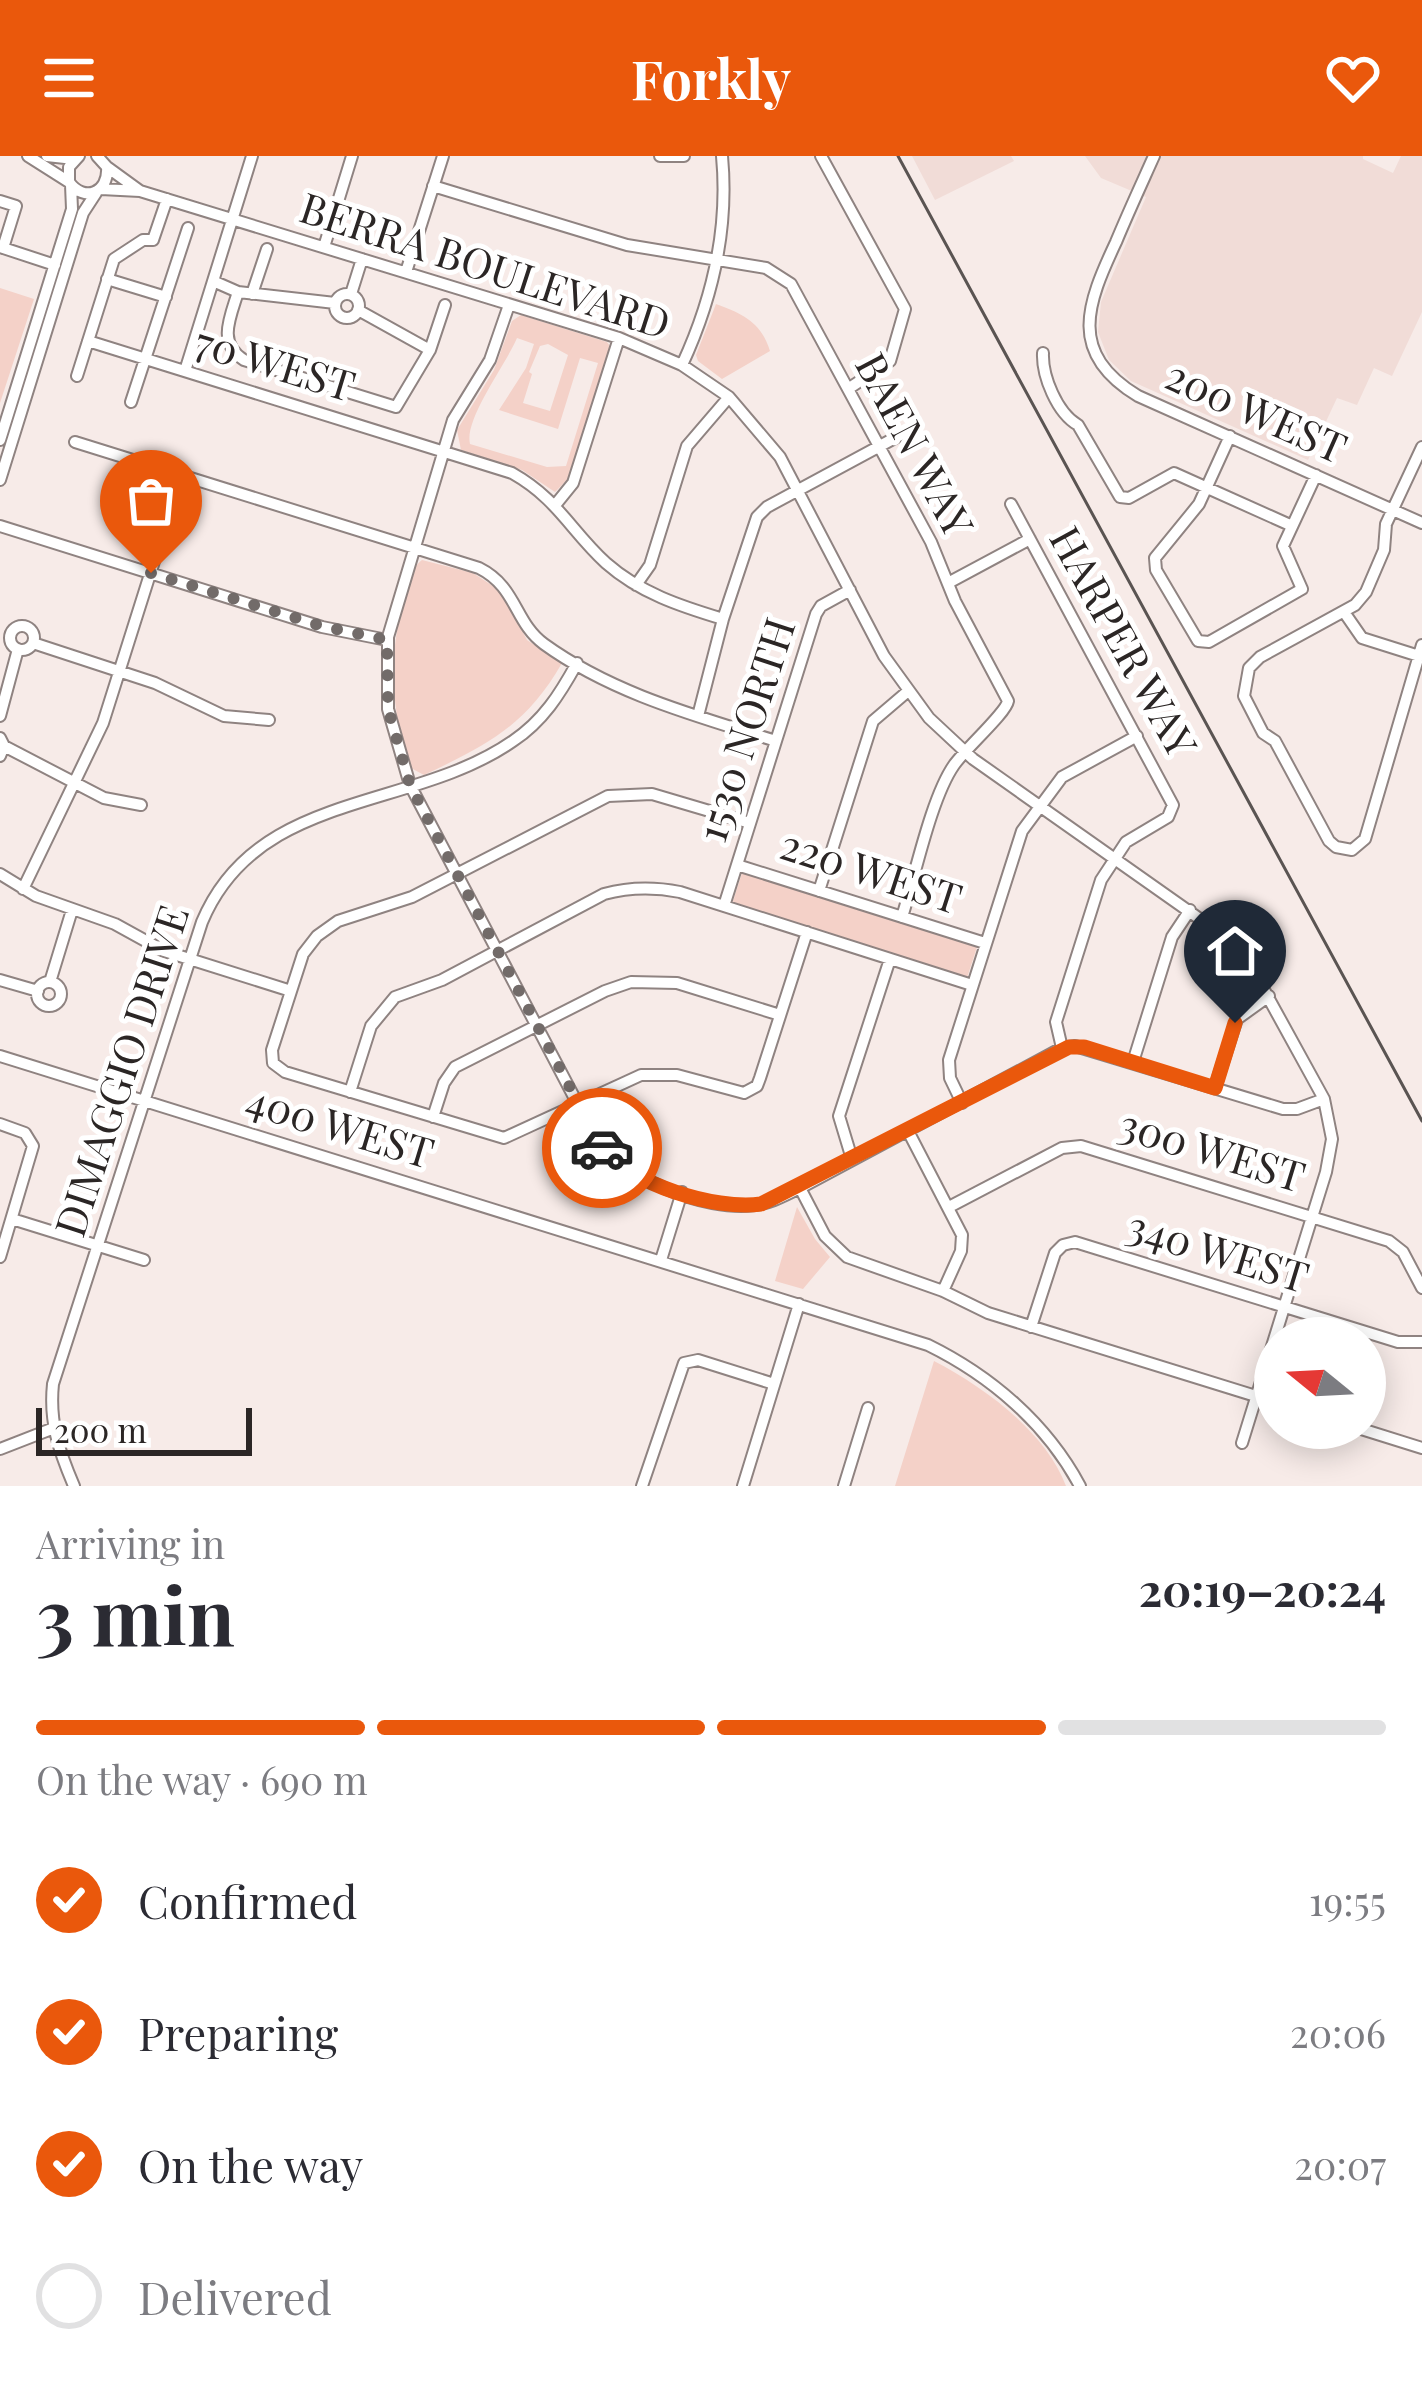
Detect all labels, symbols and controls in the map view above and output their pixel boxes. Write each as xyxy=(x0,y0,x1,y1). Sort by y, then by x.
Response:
text: Forkly xyxy=(631,42,791,114)
icon: menu xyxy=(36,45,102,111)
icon: heart xyxy=(1320,45,1386,111)
street label: BERRA BOULEVARD xyxy=(294,178,678,350)
street label: 70 WEST xyxy=(189,311,362,413)
street label: BAEN WAY xyxy=(844,342,988,546)
street label: 200 WEST xyxy=(1158,346,1356,475)
pin xyxy=(100,450,202,573)
icon: bag xyxy=(118,468,184,534)
street label: HARPER WAY xyxy=(1038,516,1211,766)
street label: 1530 NORTH xyxy=(682,610,807,848)
street label: 220 WEST xyxy=(774,815,969,926)
street label: DIMAGGIO DRIVE xyxy=(40,898,200,1243)
pin xyxy=(1184,900,1286,1023)
icon: home xyxy=(1202,918,1268,984)
street label: 400 WEST xyxy=(240,1070,441,1180)
courier xyxy=(542,1088,662,1208)
street label: 300 WEST xyxy=(1113,1094,1312,1204)
icon: car xyxy=(569,1115,635,1181)
street label: 340 WEST xyxy=(1121,1196,1316,1304)
north arrow xyxy=(1254,1317,1386,1449)
map controls xyxy=(1254,1317,1386,1449)
scale bar xyxy=(36,1402,252,1455)
text: 200 m xyxy=(54,1407,147,1451)
text: Arriving in xyxy=(36,1517,225,1569)
text: 20:19–20:24 xyxy=(1139,1558,1386,1618)
text: 3 min xyxy=(36,1562,235,1666)
text: On the way · 690 m xyxy=(36,1753,368,1805)
icon: check xyxy=(36,1867,102,1933)
text: Confirmed xyxy=(138,1870,357,1930)
text: 19:55 xyxy=(1309,1874,1386,1926)
icon: check xyxy=(36,1999,102,2065)
text: Preparing xyxy=(138,2002,338,2062)
text: 20:06 xyxy=(1290,2006,1386,2058)
icon: check xyxy=(36,2131,102,2197)
text: On the way xyxy=(138,2134,363,2194)
text: 20:07 xyxy=(1294,2138,1386,2190)
text: Delivered xyxy=(138,2266,332,2326)

